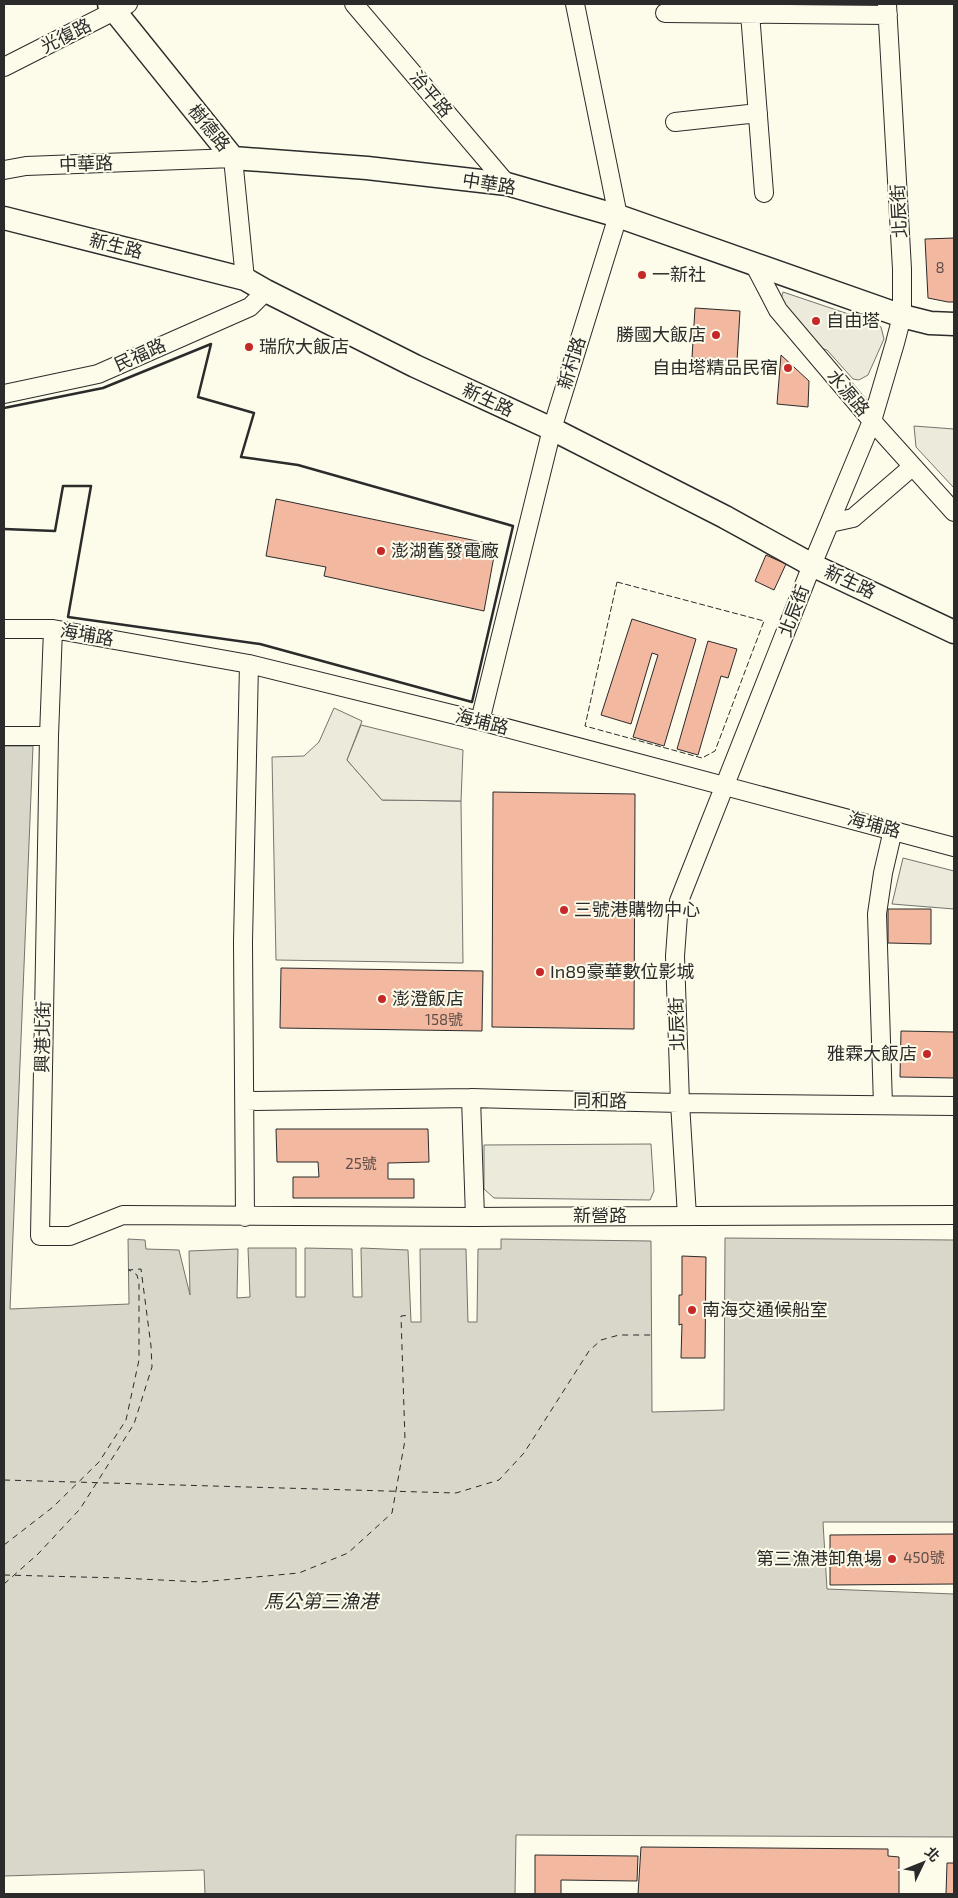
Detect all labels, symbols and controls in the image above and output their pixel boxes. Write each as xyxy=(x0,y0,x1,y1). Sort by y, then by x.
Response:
street label: 光復路 xyxy=(36,13,95,57)
street label: 治平路 xyxy=(406,66,458,121)
street label: 樹德路 xyxy=(184,99,235,155)
street label: 中華路 xyxy=(59,151,113,175)
street label: 中華路 xyxy=(461,168,518,198)
street label: 北辰街 xyxy=(886,184,910,239)
street label: 新生路 xyxy=(87,228,145,262)
house number: 8 xyxy=(935,258,945,276)
place label: 一新社 xyxy=(652,263,706,285)
marker: 一新社 xyxy=(636,269,648,281)
place label: 自由塔 xyxy=(826,309,880,331)
marker: 自由塔 xyxy=(810,315,822,327)
place label: 勝國大飯店 xyxy=(616,323,706,345)
marker: 勝國大飯店 xyxy=(710,329,722,341)
street label: 民福路 xyxy=(110,333,169,375)
street label: 新村路 xyxy=(553,334,589,392)
place label: 瑞欣大飯店 xyxy=(259,335,349,357)
marker: 瑞欣大飯店 xyxy=(243,341,255,353)
place label: 自由塔精品民宿 xyxy=(652,356,778,378)
marker: 自由塔精品民宿 xyxy=(782,362,794,374)
street label: 水源路 xyxy=(823,365,875,420)
street label: 新生路 xyxy=(459,378,518,420)
place label: 澎湖舊發電廠 xyxy=(391,539,499,561)
marker: 澎湖舊發電廠 xyxy=(375,545,387,557)
street label: 新生路 xyxy=(821,560,880,602)
street label: 北辰街 xyxy=(773,581,813,640)
street label: 海埔路 xyxy=(59,618,116,650)
street label: 海埔路 xyxy=(453,704,511,738)
street label: 海埔路 xyxy=(845,806,903,842)
place label: 三號港購物中心 xyxy=(574,898,700,920)
marker: 三號港購物中心 xyxy=(558,904,570,916)
place label: In89豪華數位影城 xyxy=(550,960,694,982)
marker: In89豪華數位影城 xyxy=(534,966,546,978)
place label: 澎澄飯店 xyxy=(392,987,464,1009)
marker: 澎澄飯店 xyxy=(376,993,388,1005)
street label: 北辰街 xyxy=(664,997,688,1051)
street label: 興港北街 xyxy=(30,1001,54,1073)
house number: 158號 xyxy=(425,1010,463,1028)
place label: 雅霖大飯店 xyxy=(827,1042,917,1064)
marker: 雅霖大飯店 xyxy=(921,1048,933,1060)
street label: 同和路 xyxy=(573,1089,627,1111)
house number: 25號 xyxy=(345,1154,377,1172)
street label: 新營路 xyxy=(573,1204,627,1226)
place label: 南海交通候船室 xyxy=(702,1298,828,1320)
marker: 南海交通候船室 xyxy=(686,1304,698,1316)
place label: 第三漁港卸魚場 xyxy=(756,1547,882,1569)
house number: 450號 xyxy=(903,1548,945,1566)
marker: 第三漁港卸魚場 xyxy=(886,1553,898,1565)
water label: 馬公第三漁港 xyxy=(264,1589,381,1612)
north arrow xyxy=(898,1838,948,1888)
text: 北 xyxy=(922,1843,944,1865)

